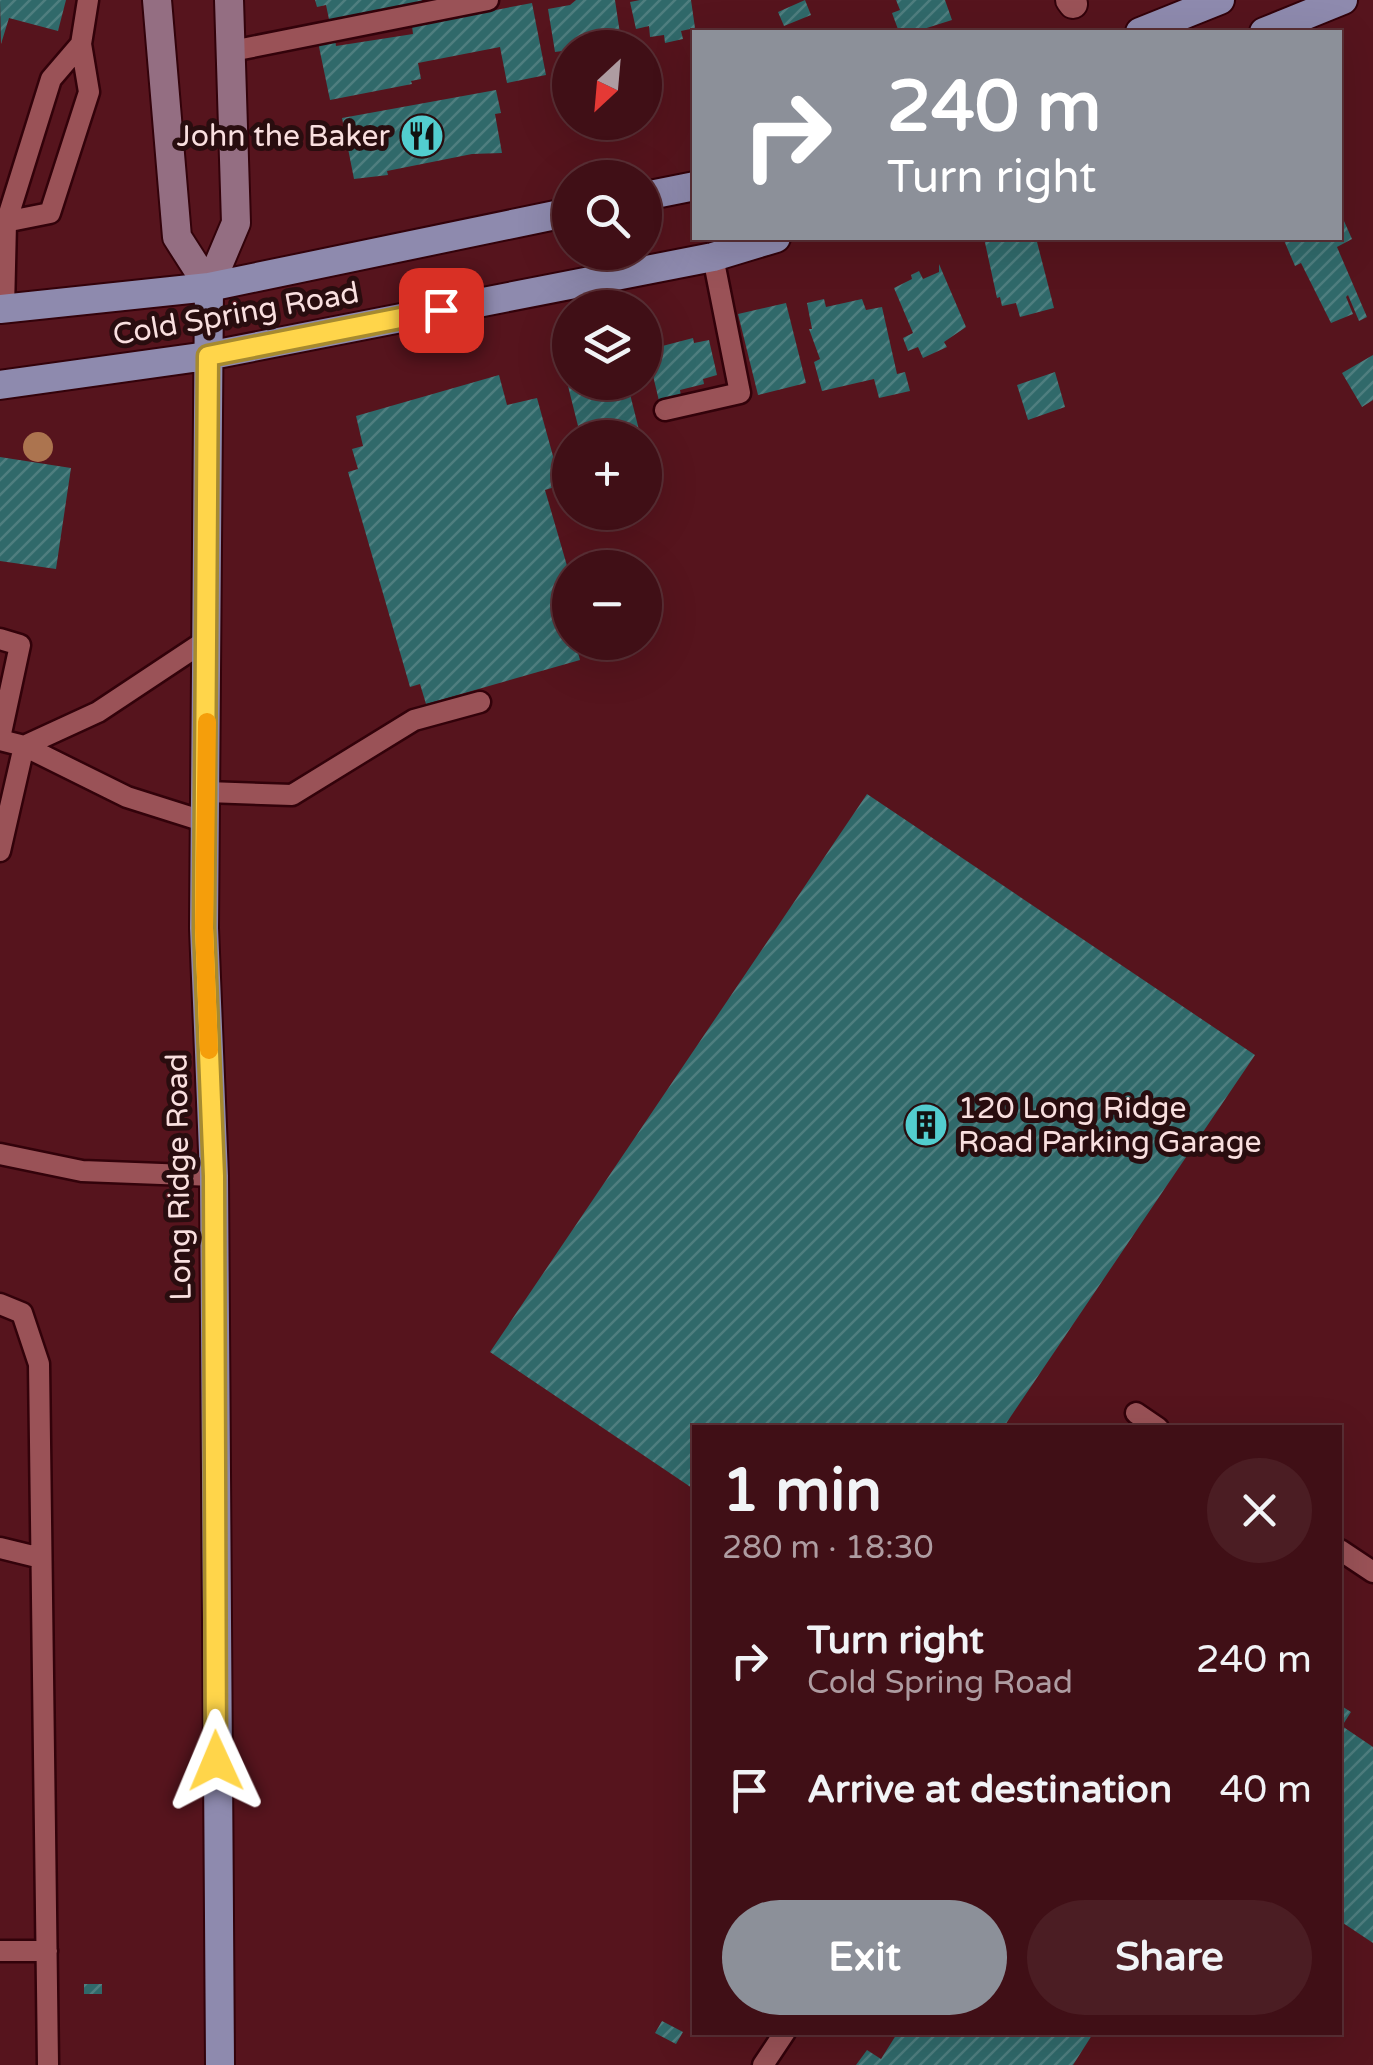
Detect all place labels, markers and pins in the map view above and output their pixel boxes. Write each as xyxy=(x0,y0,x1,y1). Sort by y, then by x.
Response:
restaurant icon: John the Baker xyxy=(399,113,445,159)
place label: John the Baker xyxy=(177,118,390,155)
pin xyxy=(399,268,484,353)
place label: 120 Long Ridge Road Parking Garage xyxy=(958,1090,1262,1161)
building icon: 120 Long Ridge Road Parking Garage xyxy=(903,1102,949,1148)

